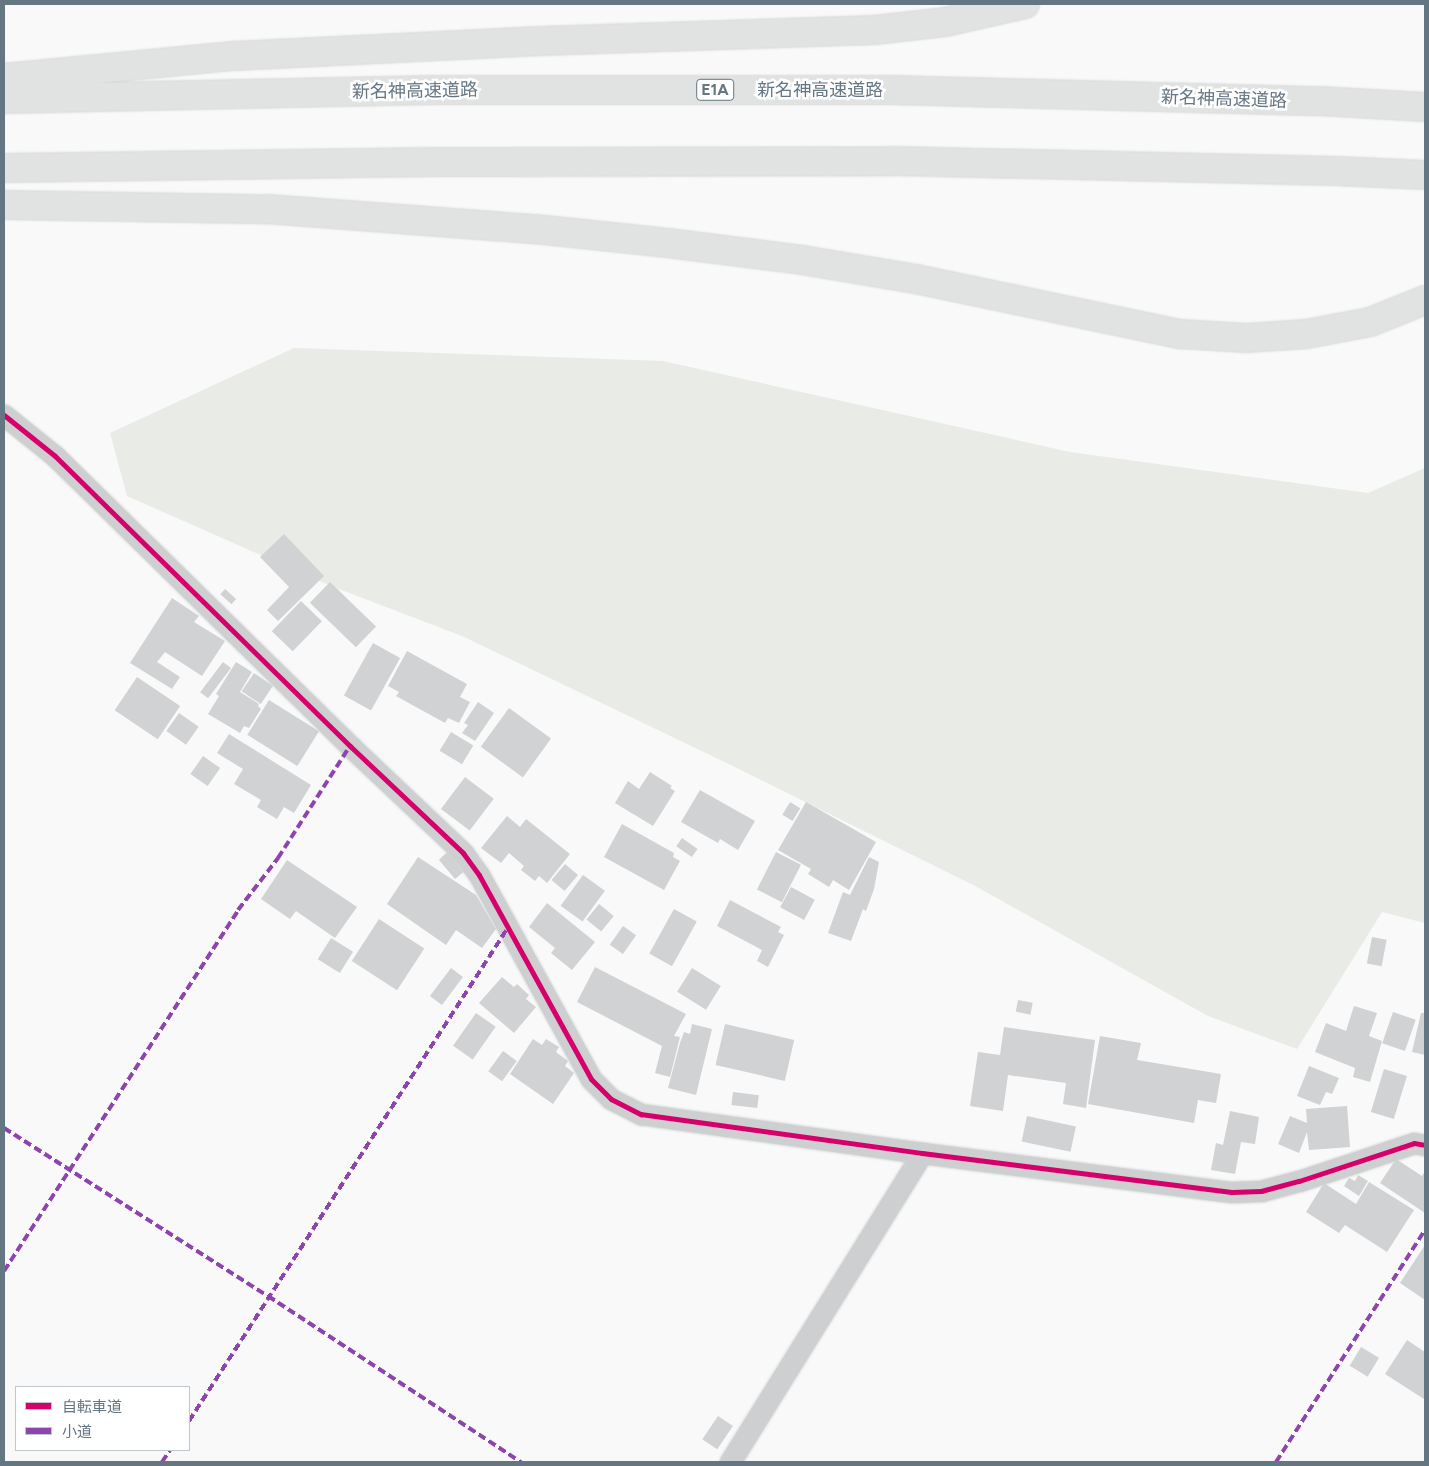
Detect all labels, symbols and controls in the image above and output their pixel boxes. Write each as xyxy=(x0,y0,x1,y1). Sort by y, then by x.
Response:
road number: E1A xyxy=(695,76,735,104)
street label: 新名神高速道路 xyxy=(352,79,478,103)
street label: 新名神高速道路 xyxy=(757,79,883,101)
street label: 新名神高速道路 xyxy=(1161,86,1287,112)
legend xyxy=(15,1386,190,1451)
text: 自転車道 xyxy=(62,1398,122,1416)
text: 小道 xyxy=(62,1423,92,1441)

